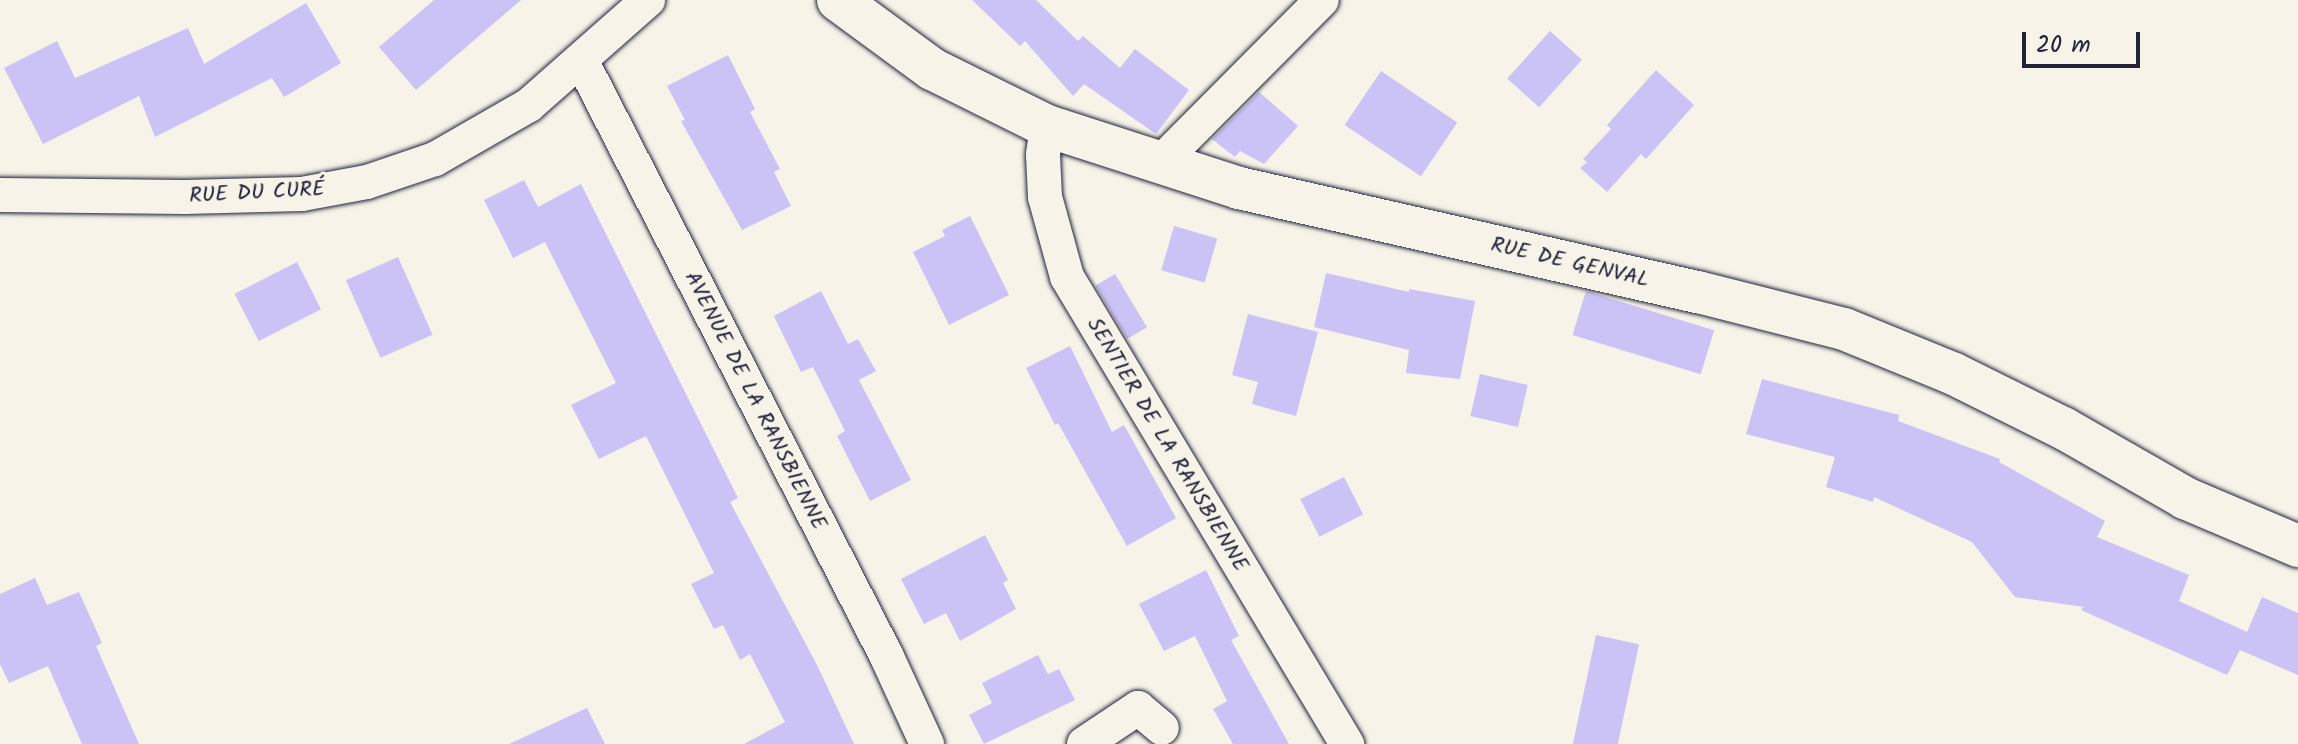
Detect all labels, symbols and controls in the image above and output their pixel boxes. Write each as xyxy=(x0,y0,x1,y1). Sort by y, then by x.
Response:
scale bar xyxy=(2026,16,2144,66)
text: 20 m xyxy=(2036,26,2091,65)
street label: RUE DU CURÉ xyxy=(188,176,326,210)
street label: RUE DE GENVAL xyxy=(1488,232,1652,294)
street label: AVENUE DE LA RANSBIENNE xyxy=(678,267,832,535)
street label: SENTIER DE LA RANSBIENNE xyxy=(1081,313,1253,577)

